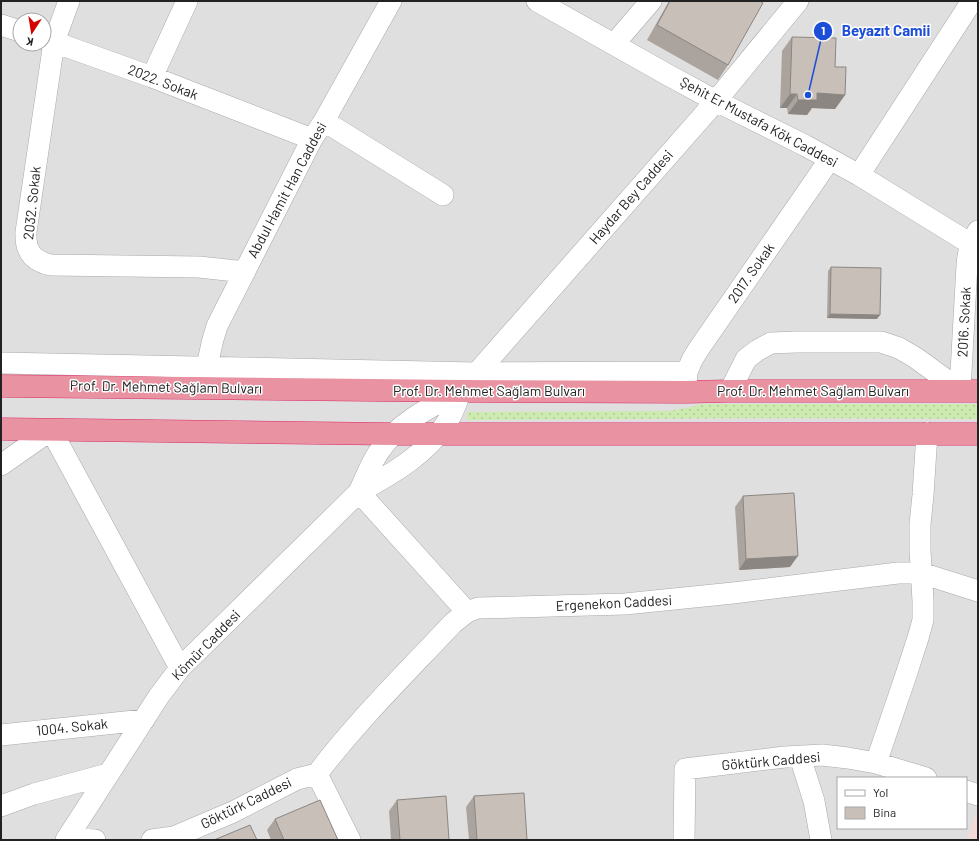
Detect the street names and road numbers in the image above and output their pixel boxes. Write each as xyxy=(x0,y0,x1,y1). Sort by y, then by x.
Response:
street label: 2022. Sokak xyxy=(126,60,201,103)
street label: Şehit Er Mustafa Kök Caddesi xyxy=(677,73,841,170)
street label: Abdul Hamit Han Caddesi xyxy=(243,119,330,261)
street label: Haydar Bey Caddesi xyxy=(585,146,676,247)
street label: 2032. Sokak xyxy=(19,165,44,240)
street label: 2017. Sokak xyxy=(724,239,777,306)
street label: 2016. Sokak xyxy=(953,286,974,358)
street label: Prof. Dr. Mehmet Sağlam Bulvarı xyxy=(70,376,262,397)
street label: Prof. Dr. Mehmet Sağlam Bulvarı xyxy=(393,382,585,399)
street label: Prof. Dr. Mehmet Sağlam Bulvarı xyxy=(717,382,909,399)
street label: Ergenekon Caddesi xyxy=(555,591,673,614)
street label: Kömür Caddesi xyxy=(168,606,243,683)
street label: 1004. Sokak xyxy=(35,714,109,739)
street label: Göktürk Caddesi xyxy=(721,748,821,773)
street label: Göktürk Caddesi xyxy=(198,773,294,832)

